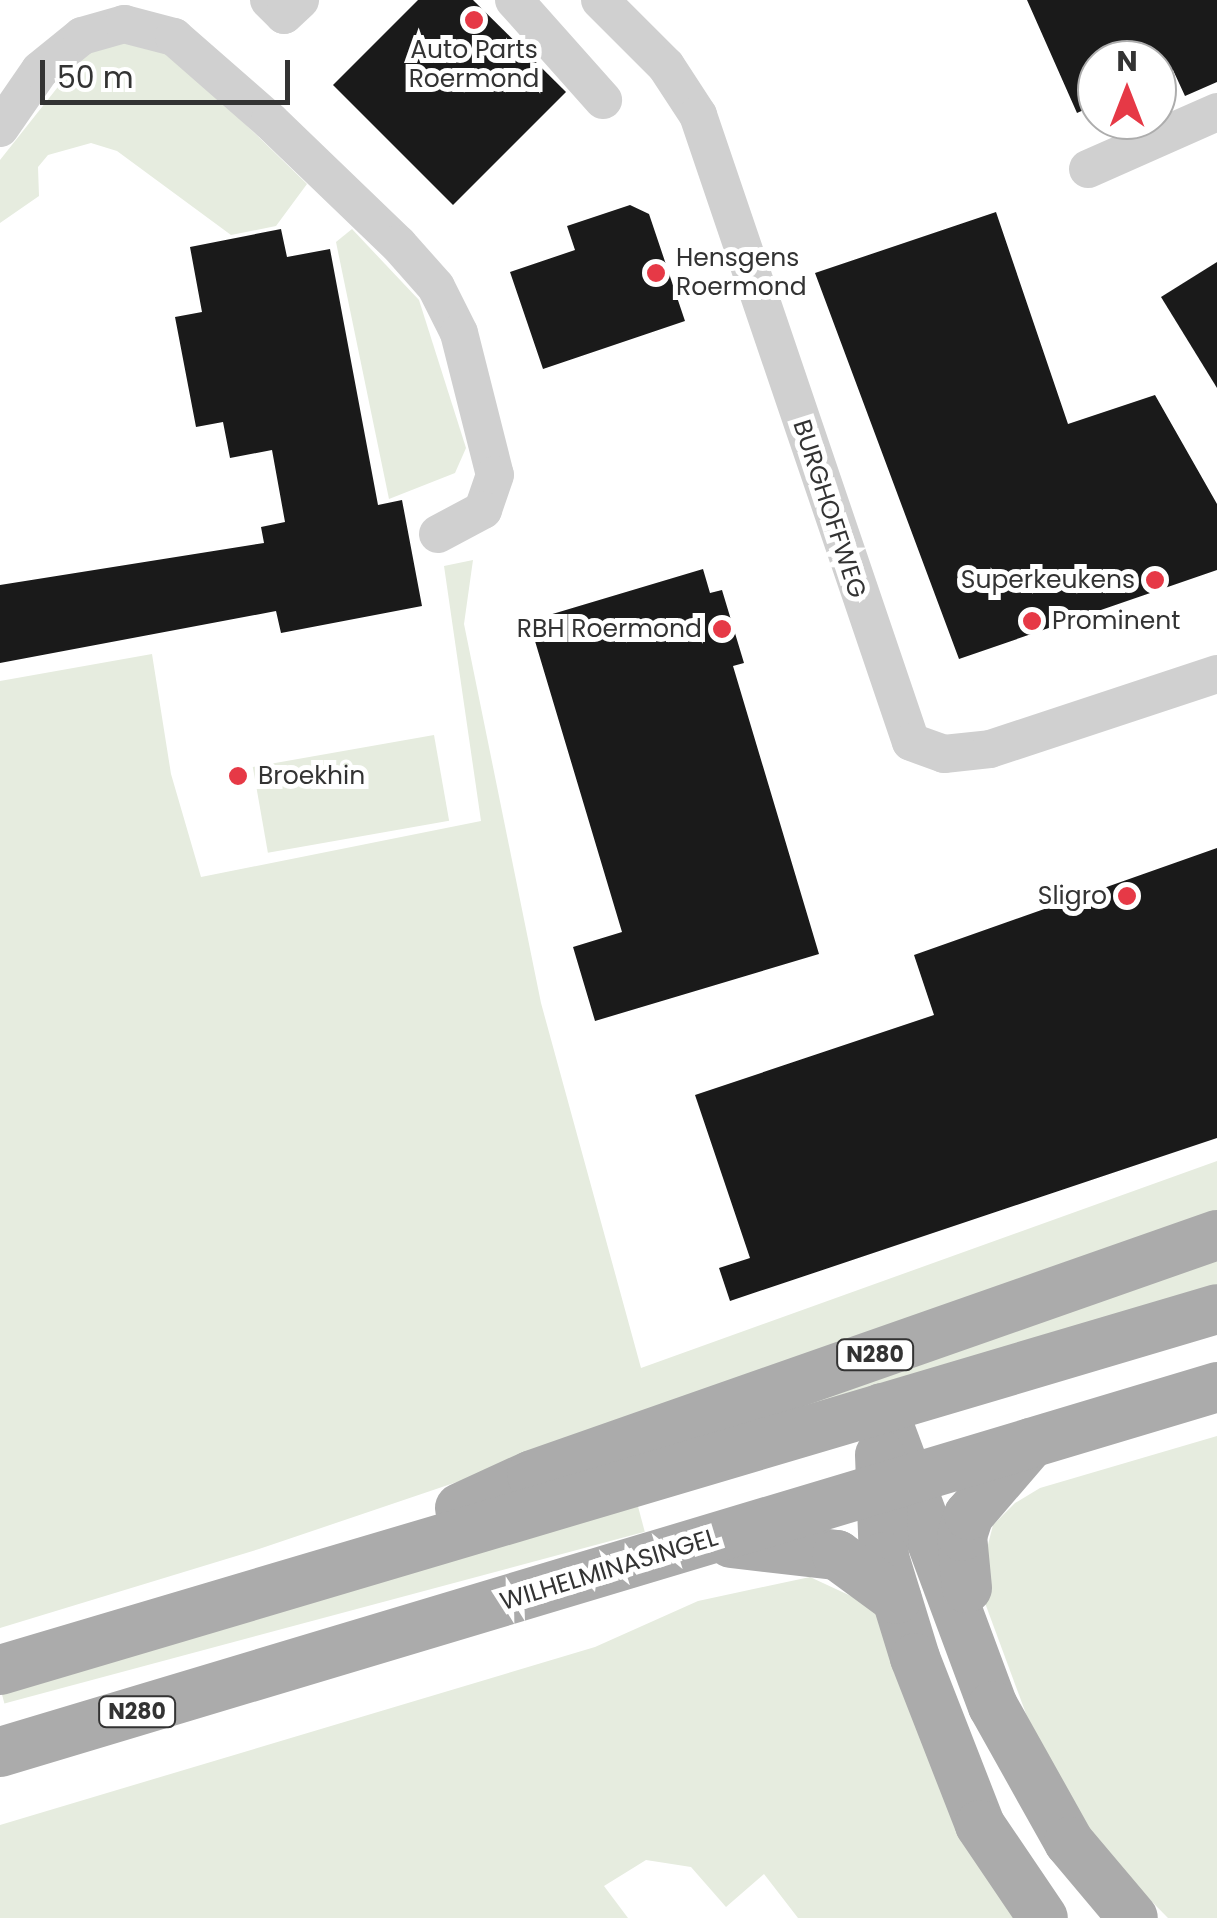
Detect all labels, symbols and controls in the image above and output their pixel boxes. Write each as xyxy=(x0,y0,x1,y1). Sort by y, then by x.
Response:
marker: Auto Parts Roermond xyxy=(463,9,485,31)
place label: Auto Parts Roermond xyxy=(409,36,539,95)
scale bar xyxy=(45,40,295,102)
north arrow xyxy=(1077,40,1177,140)
text: N xyxy=(1116,42,1138,81)
text: 50 m xyxy=(57,56,134,99)
place label: Hensgens Roermond xyxy=(676,244,807,303)
marker: Hensgens Roermond xyxy=(645,262,667,284)
street label: BURGHOFFWEG xyxy=(786,416,872,602)
place label: Superkeukens xyxy=(961,565,1135,595)
marker: Superkeukens xyxy=(1144,569,1166,591)
place label: Prominent xyxy=(1052,606,1180,636)
marker: Prominent xyxy=(1021,610,1043,632)
place label: RBH Roermond xyxy=(517,614,702,644)
marker: RBH Roermond xyxy=(711,618,733,640)
place label: Broekhin xyxy=(258,761,365,791)
marker: Broekhin xyxy=(227,765,249,787)
place label: Sligro xyxy=(1038,881,1107,911)
marker: Sligro xyxy=(1116,885,1138,907)
road number: N280 xyxy=(835,1338,915,1372)
street label: WILHELMINASINGEL xyxy=(497,1523,721,1617)
road number: N280 xyxy=(97,1695,177,1729)

